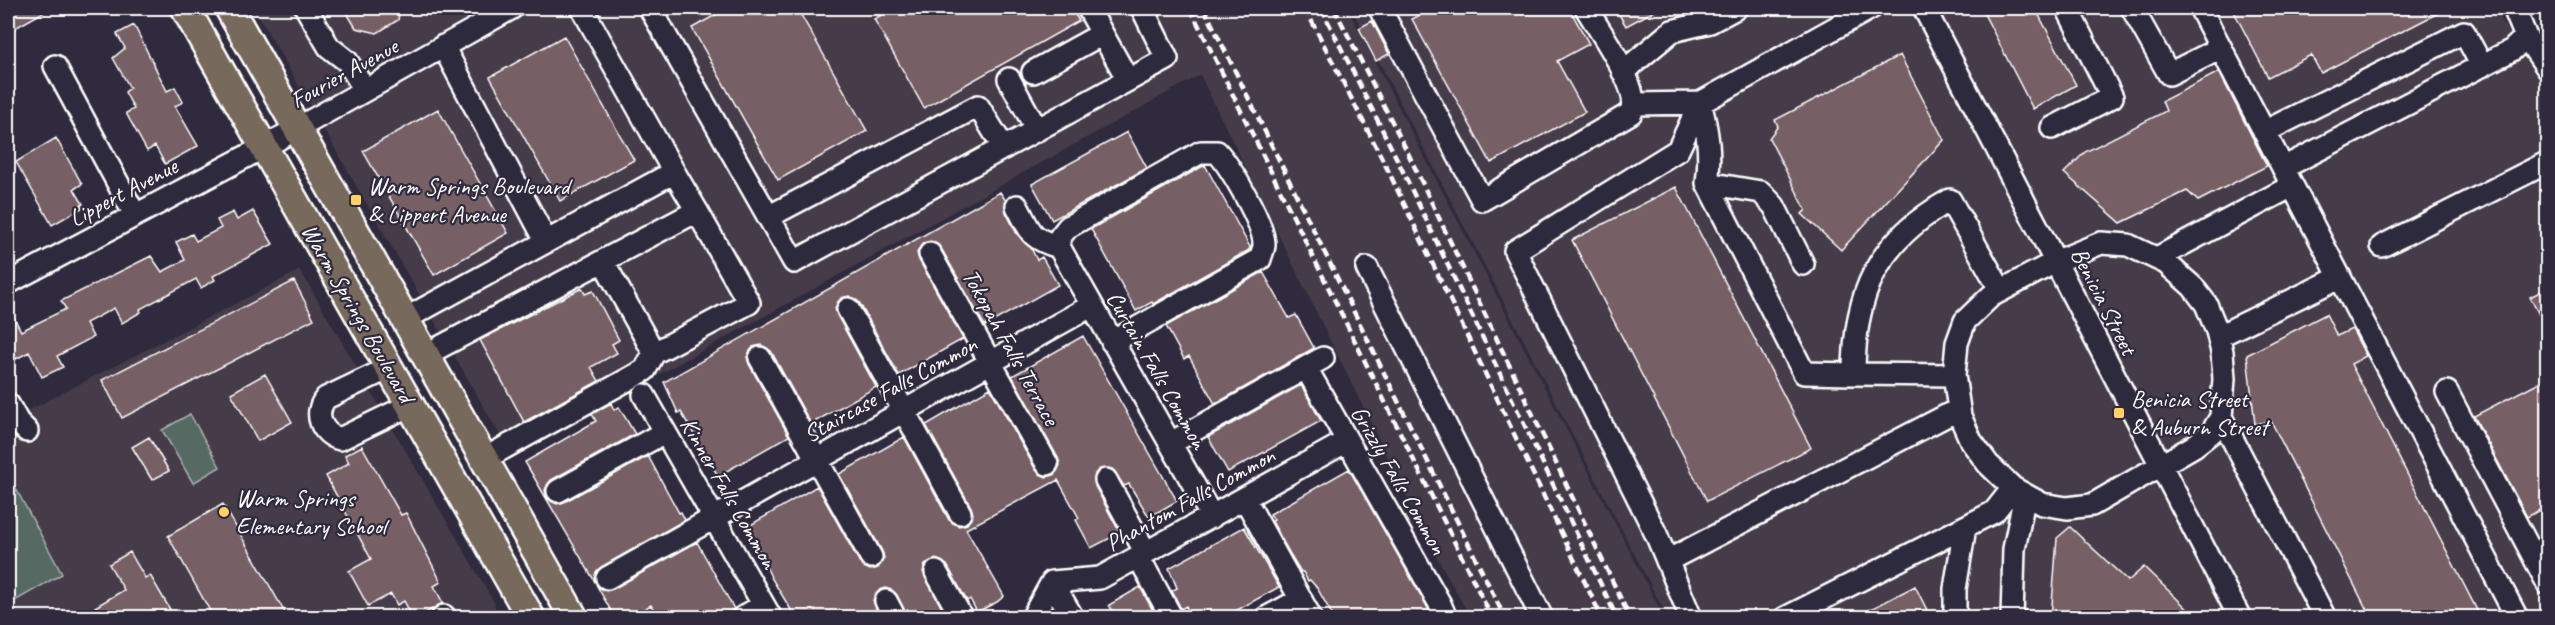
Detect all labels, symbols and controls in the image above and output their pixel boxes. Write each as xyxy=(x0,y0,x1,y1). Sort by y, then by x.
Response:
street label: Fourier Avenue xyxy=(285,30,405,115)
street label: Lippert Avenue xyxy=(64,150,184,233)
place label: Warm Springs Boulevard & Lippert Avenue xyxy=(368,171,573,229)
marker: Warm Springs Boulevard & Lippert Avenue xyxy=(349,193,363,207)
street label: Warm Springs Boulevard xyxy=(295,218,423,411)
street label: Benicia Street xyxy=(2064,242,2145,362)
street label: Tokopah Falls Terrace xyxy=(956,264,1067,432)
street label: Curtain Falls Common xyxy=(1100,286,1215,455)
street label: Staircase Falls Common xyxy=(798,328,983,449)
place label: Benicia Street & Auburn Street xyxy=(2131,384,2271,442)
street label: Grizzly Falls Common xyxy=(1344,400,1454,560)
marker: Benicia Street & Auburn Street xyxy=(2112,406,2126,420)
street label: Kinner Falls Common xyxy=(673,412,785,575)
street label: Phantom Falls Common xyxy=(1100,439,1281,558)
place label: Warm Springs Elementary School xyxy=(236,483,390,541)
marker: Warm Springs Elementary School xyxy=(217,505,231,519)

